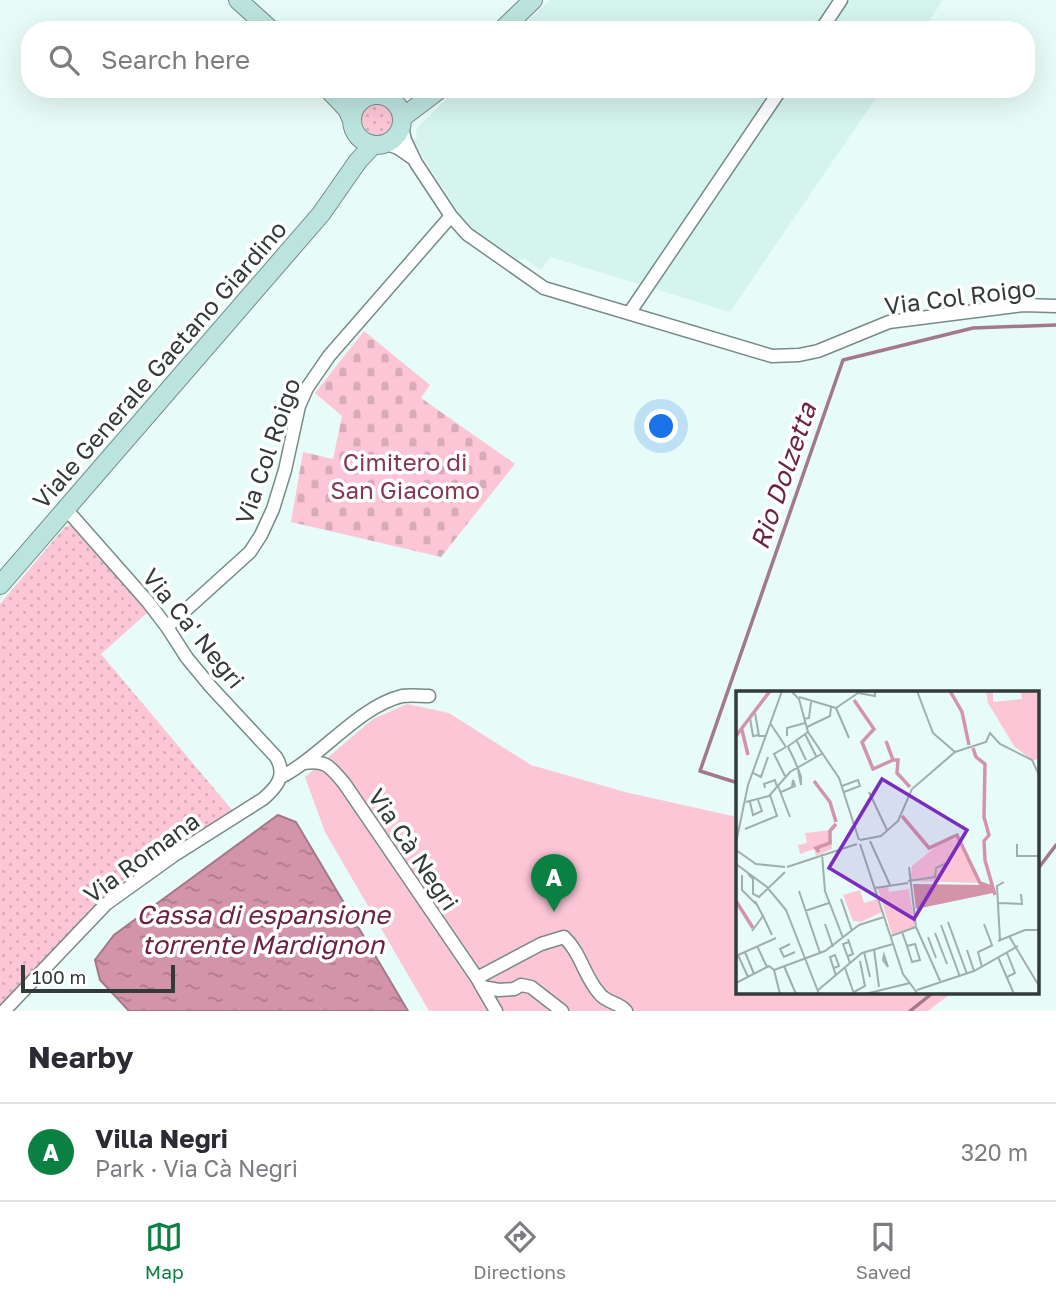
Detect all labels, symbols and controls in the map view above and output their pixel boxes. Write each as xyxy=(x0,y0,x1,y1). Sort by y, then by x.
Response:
search box xyxy=(21,21,1035,98)
icon: search xyxy=(45,41,83,79)
text: Search here xyxy=(101,44,250,75)
street label: Viale Generale Gaetano Giardino xyxy=(26,214,292,514)
street label: Via Col Roigo xyxy=(883,272,1037,320)
street label: Via Col Roigo xyxy=(228,374,306,528)
water label: Rio Dolzetta xyxy=(743,398,823,553)
your location xyxy=(644,409,678,443)
park label: Cimitero di San Giacomo xyxy=(330,447,480,504)
street label: Via Ca' Negri xyxy=(137,562,251,694)
inset map xyxy=(736,691,1038,993)
street label: Via Cà Negri xyxy=(363,783,465,915)
street label: Via Romana xyxy=(78,805,204,909)
pin: A xyxy=(531,854,577,912)
water label: Cassa di espansione torrente Mardignon xyxy=(136,899,392,960)
scale bar xyxy=(21,962,175,994)
text: 100 m xyxy=(32,965,86,988)
text: Nearby xyxy=(28,1039,133,1075)
text: Villa Negri xyxy=(95,1123,228,1154)
text: A xyxy=(43,1138,59,1166)
text: 320 m xyxy=(961,1138,1028,1166)
text: Park · Via Cà Negri xyxy=(95,1154,298,1182)
tab: Map xyxy=(145,1218,184,1283)
tab: Directions xyxy=(473,1218,566,1283)
tab: Saved xyxy=(856,1218,911,1283)

